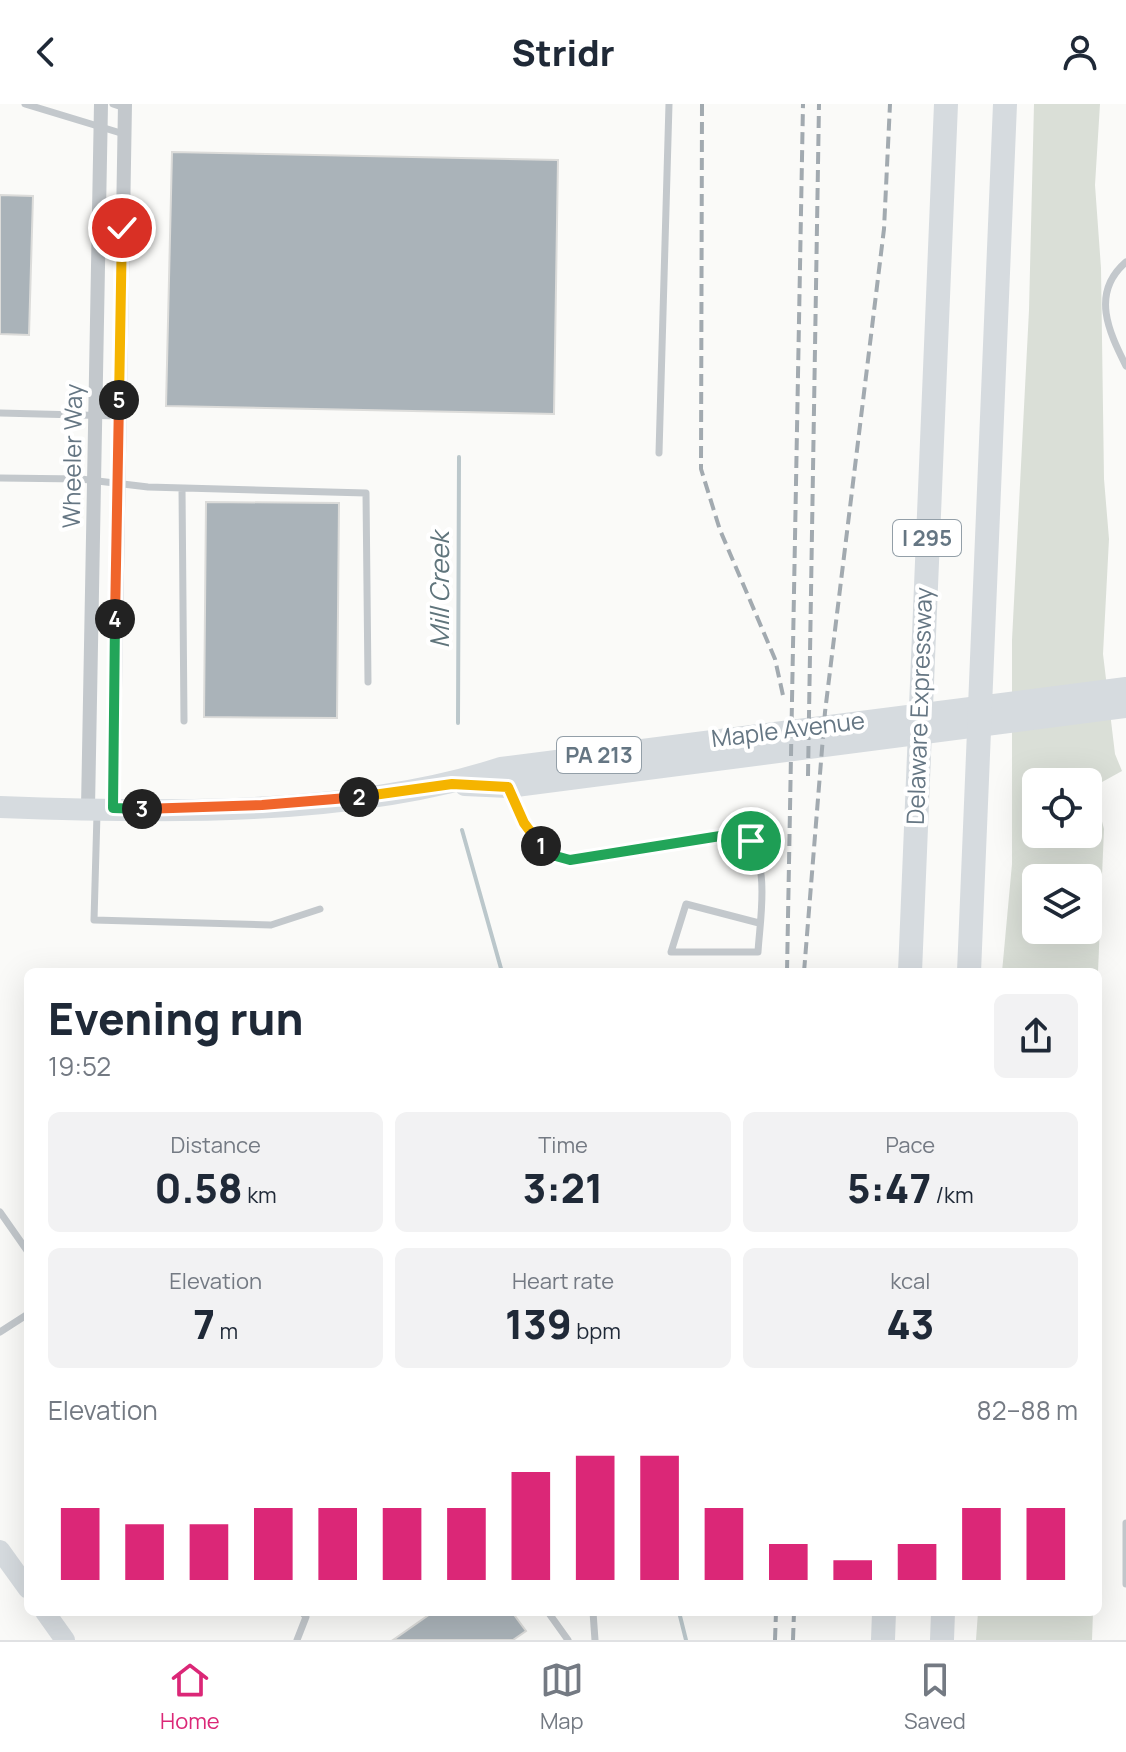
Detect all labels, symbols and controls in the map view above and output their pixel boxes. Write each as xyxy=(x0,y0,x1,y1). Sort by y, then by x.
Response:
text: Stridr xyxy=(512,28,614,77)
icon: back xyxy=(24,30,68,74)
icon: person xyxy=(1058,30,1102,74)
pin xyxy=(88,194,156,262)
icon: check xyxy=(100,206,144,250)
pin: 5 xyxy=(99,380,139,420)
street label: Wheeler Way xyxy=(54,383,89,529)
text: 5 xyxy=(113,385,125,415)
road number: I 295 xyxy=(893,520,961,556)
water label: Mill Creek xyxy=(421,528,457,648)
street label: Delaware Expressway xyxy=(898,586,939,825)
pin: 4 xyxy=(95,599,135,639)
text: 4 xyxy=(108,604,122,634)
street label: Maple Avenue xyxy=(709,703,866,754)
road number: PA 213 xyxy=(557,737,641,773)
map controls xyxy=(1022,768,1102,944)
button: locate xyxy=(1022,768,1102,848)
pin: 2 xyxy=(339,777,379,817)
text: 2 xyxy=(352,782,366,812)
pin: 3 xyxy=(122,789,162,829)
text: 3 xyxy=(136,794,148,824)
pin xyxy=(717,807,785,875)
icon: arrive xyxy=(729,819,773,863)
pin: 1 xyxy=(521,826,561,866)
text: 1 xyxy=(536,831,546,861)
button: layers xyxy=(1022,864,1102,944)
text: Evening run xyxy=(48,988,304,1048)
button: share xyxy=(994,994,1078,1078)
text: 19:52 xyxy=(48,1048,111,1084)
text: Distance xyxy=(171,1130,261,1160)
text: Time xyxy=(538,1130,588,1160)
text: Pace xyxy=(885,1130,935,1160)
text: 0.58 xyxy=(155,1160,243,1215)
text: 3:21 xyxy=(523,1160,603,1215)
text: 5:47 xyxy=(847,1160,931,1215)
text: km xyxy=(243,1180,277,1210)
text: /km xyxy=(931,1180,974,1210)
text: Elevation xyxy=(169,1266,262,1296)
text: Heart rate xyxy=(512,1266,614,1296)
text: kcal xyxy=(890,1266,930,1296)
text: 7 xyxy=(193,1296,215,1351)
text: 139 xyxy=(505,1296,572,1351)
text: 43 xyxy=(886,1296,934,1351)
text: m xyxy=(215,1316,238,1346)
text: bpm xyxy=(572,1316,621,1346)
text: Elevation xyxy=(48,1392,158,1428)
text: 82–88 m xyxy=(977,1392,1078,1428)
tab: Home xyxy=(160,1658,220,1736)
tab: Map xyxy=(540,1658,584,1736)
tab: Saved xyxy=(904,1658,966,1736)

